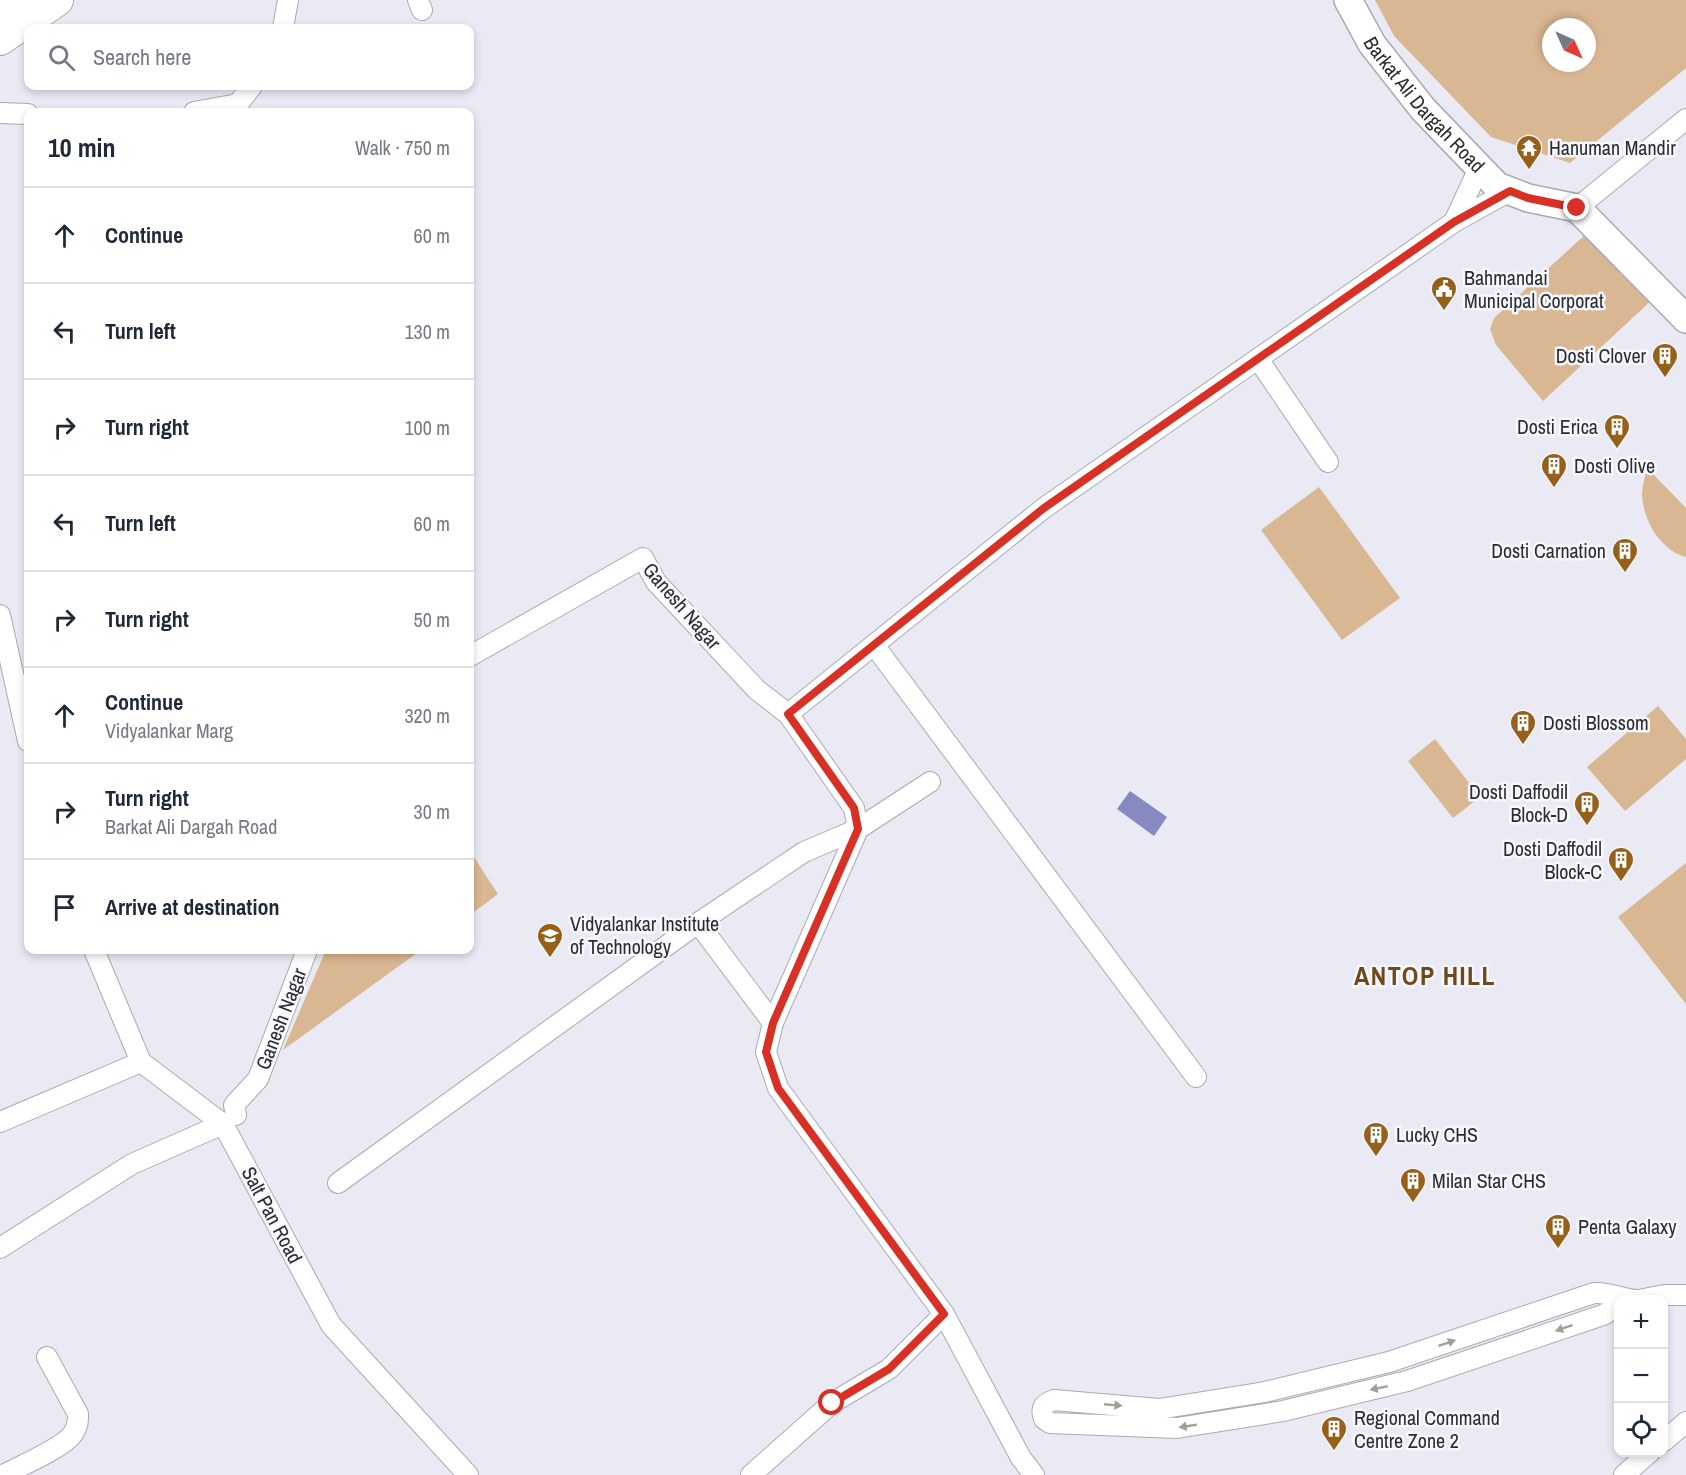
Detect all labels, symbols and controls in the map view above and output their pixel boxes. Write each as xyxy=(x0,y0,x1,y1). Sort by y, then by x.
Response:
north arrow xyxy=(1542,18,1596,72)
search box xyxy=(24,24,474,90)
street label: Barkat Ali Dargah Road xyxy=(1358,32,1491,178)
icon: search xyxy=(45,41,78,74)
text: Search here xyxy=(93,42,191,72)
text: 10 min xyxy=(48,130,116,165)
temple icon: Hanuman Mandir xyxy=(1514,133,1544,171)
text: Walk · 750 m xyxy=(355,134,450,161)
place label: Hanuman Mandir xyxy=(1549,134,1676,161)
route end xyxy=(1563,194,1589,220)
icon: ahead xyxy=(48,219,81,252)
text: Continue xyxy=(105,220,183,250)
text: 60 m xyxy=(414,222,450,249)
place label: Bahmandai Municipal Corporat xyxy=(1464,264,1604,314)
public building icon: Bahmandai Municipal Corporat xyxy=(1429,274,1459,312)
icon: left xyxy=(48,315,81,348)
text: Turn left xyxy=(105,316,176,346)
text: 130 m xyxy=(404,318,450,345)
building icon: Dosti Clover xyxy=(1650,341,1680,379)
place label: Dosti Clover xyxy=(1556,342,1647,369)
icon: right xyxy=(48,411,81,444)
text: Turn right xyxy=(105,412,189,442)
building icon: Dosti Erica xyxy=(1602,412,1632,450)
place label: Dosti Erica xyxy=(1517,413,1598,440)
text: 100 m xyxy=(404,414,450,441)
building icon: Dosti Olive xyxy=(1539,451,1569,489)
place label: Dosti Olive xyxy=(1574,452,1655,479)
icon: left xyxy=(48,507,81,540)
text: Turn left xyxy=(105,508,176,538)
text: 60 m xyxy=(414,510,450,537)
building icon: Dosti Carnation xyxy=(1610,536,1640,574)
place label: Dosti Carnation xyxy=(1491,537,1606,564)
street label: Ganesh Nagar xyxy=(637,557,728,655)
icon: right xyxy=(48,603,81,636)
text: Turn right xyxy=(105,604,189,634)
text: 50 m xyxy=(414,606,450,633)
text: Continue xyxy=(105,687,183,717)
icon: ahead xyxy=(48,699,81,732)
text: 320 m xyxy=(404,702,450,729)
building icon: Dosti Blossom xyxy=(1508,708,1538,746)
place label: Dosti Blossom xyxy=(1543,709,1649,736)
text: Vidyalankar Marg xyxy=(105,717,233,744)
place label: Dosti Daffodil Block-D xyxy=(1469,778,1568,828)
text: Turn right xyxy=(105,783,189,813)
building icon: Dosti Daffodil Block-D xyxy=(1572,789,1602,827)
icon: right xyxy=(48,795,81,828)
text: 30 m xyxy=(414,798,450,825)
text: Barkat Ali Dargah Road xyxy=(105,813,277,840)
place label: Dosti Daffodil Block-C xyxy=(1503,835,1602,885)
building icon: Dosti Daffodil Block-C xyxy=(1606,845,1636,883)
icon: arrive xyxy=(48,891,81,924)
text: Arrive at destination xyxy=(105,892,279,922)
place label: Vidyalankar Institute of Technology xyxy=(570,910,719,960)
school or university icon: Vidyalankar Institute of Technology xyxy=(535,921,565,959)
district label: ANTOP HILL xyxy=(1354,958,1496,993)
street label: Ganesh Nagar xyxy=(249,964,312,1073)
building icon: Lucky CHS xyxy=(1361,1120,1391,1158)
place label: Lucky CHS xyxy=(1396,1121,1478,1148)
street label: Salt Pan Road xyxy=(236,1162,309,1268)
building icon: Milan Star CHS xyxy=(1398,1166,1428,1204)
place label: Milan Star CHS xyxy=(1432,1167,1546,1194)
building icon: Penta Galaxy xyxy=(1543,1212,1573,1250)
place label: Penta Galaxy xyxy=(1578,1213,1677,1240)
map controls xyxy=(1614,1295,1668,1457)
button: + xyxy=(1614,1295,1668,1349)
one-way arrow xyxy=(1555,1324,1573,1333)
one-way arrow xyxy=(1438,1337,1456,1347)
button: − xyxy=(1614,1349,1668,1403)
one-way arrow xyxy=(1370,1383,1388,1393)
route start xyxy=(818,1389,844,1415)
one-way arrow xyxy=(1103,1400,1122,1410)
button: locate xyxy=(1614,1403,1668,1457)
place label: Regional Command Centre Zone 2 xyxy=(1354,1404,1500,1454)
building icon: Regional Command Centre Zone 2 xyxy=(1319,1414,1349,1452)
one-way arrow xyxy=(1178,1422,1197,1431)

